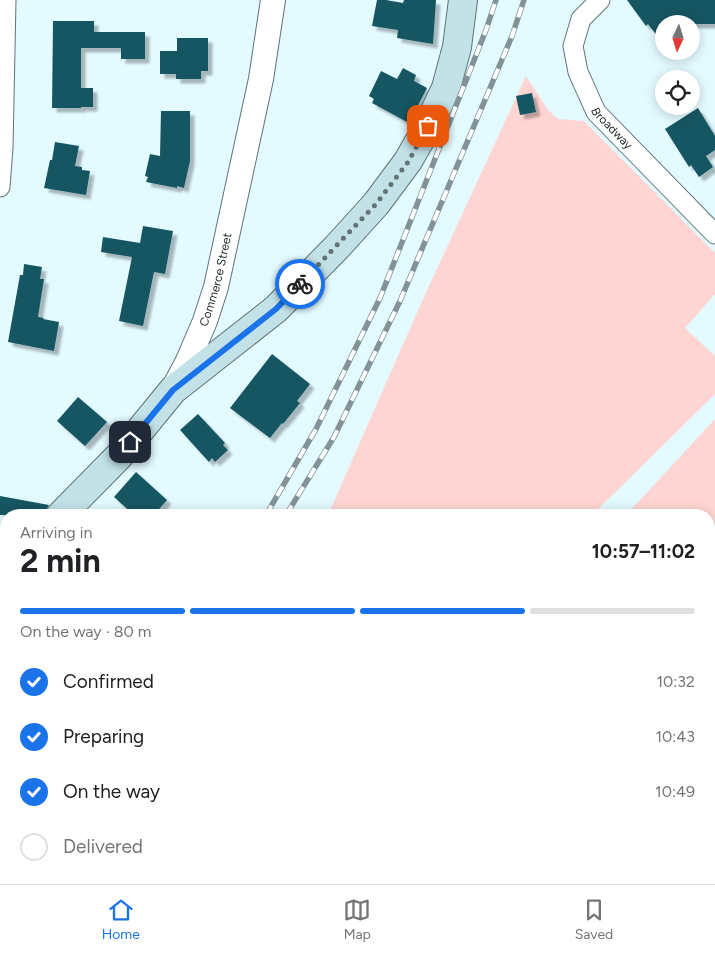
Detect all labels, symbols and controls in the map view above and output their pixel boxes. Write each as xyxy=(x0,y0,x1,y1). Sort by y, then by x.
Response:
north arrow xyxy=(655,15,700,60)
map controls xyxy=(655,15,700,115)
button: locate xyxy=(655,70,700,115)
pin xyxy=(407,105,449,147)
street label: Broadway xyxy=(588,106,636,153)
icon: bag xyxy=(414,112,442,140)
street label: Commerce Street xyxy=(196,231,235,329)
courier xyxy=(275,259,325,309)
icon: bike xyxy=(286,270,314,298)
pin xyxy=(109,421,151,463)
icon: home xyxy=(116,428,144,456)
text: Arriving in xyxy=(20,523,92,542)
text: 10:57–11:02 xyxy=(592,540,695,563)
text: 2 min xyxy=(20,542,101,580)
text: On the way · 80 m xyxy=(20,622,151,641)
icon: check xyxy=(20,668,48,696)
text: Confirmed xyxy=(63,670,154,693)
text: 10:32 xyxy=(656,672,695,691)
icon: check xyxy=(20,723,48,751)
text: Preparing xyxy=(63,725,144,748)
text: 10:43 xyxy=(655,727,695,746)
icon: check xyxy=(20,778,48,806)
text: On the way xyxy=(63,780,160,803)
text: 10:49 xyxy=(655,782,695,801)
text: Delivered xyxy=(63,835,143,858)
tab: Home xyxy=(102,896,140,943)
tab: Map xyxy=(343,896,371,943)
tab: Saved xyxy=(575,896,613,943)

